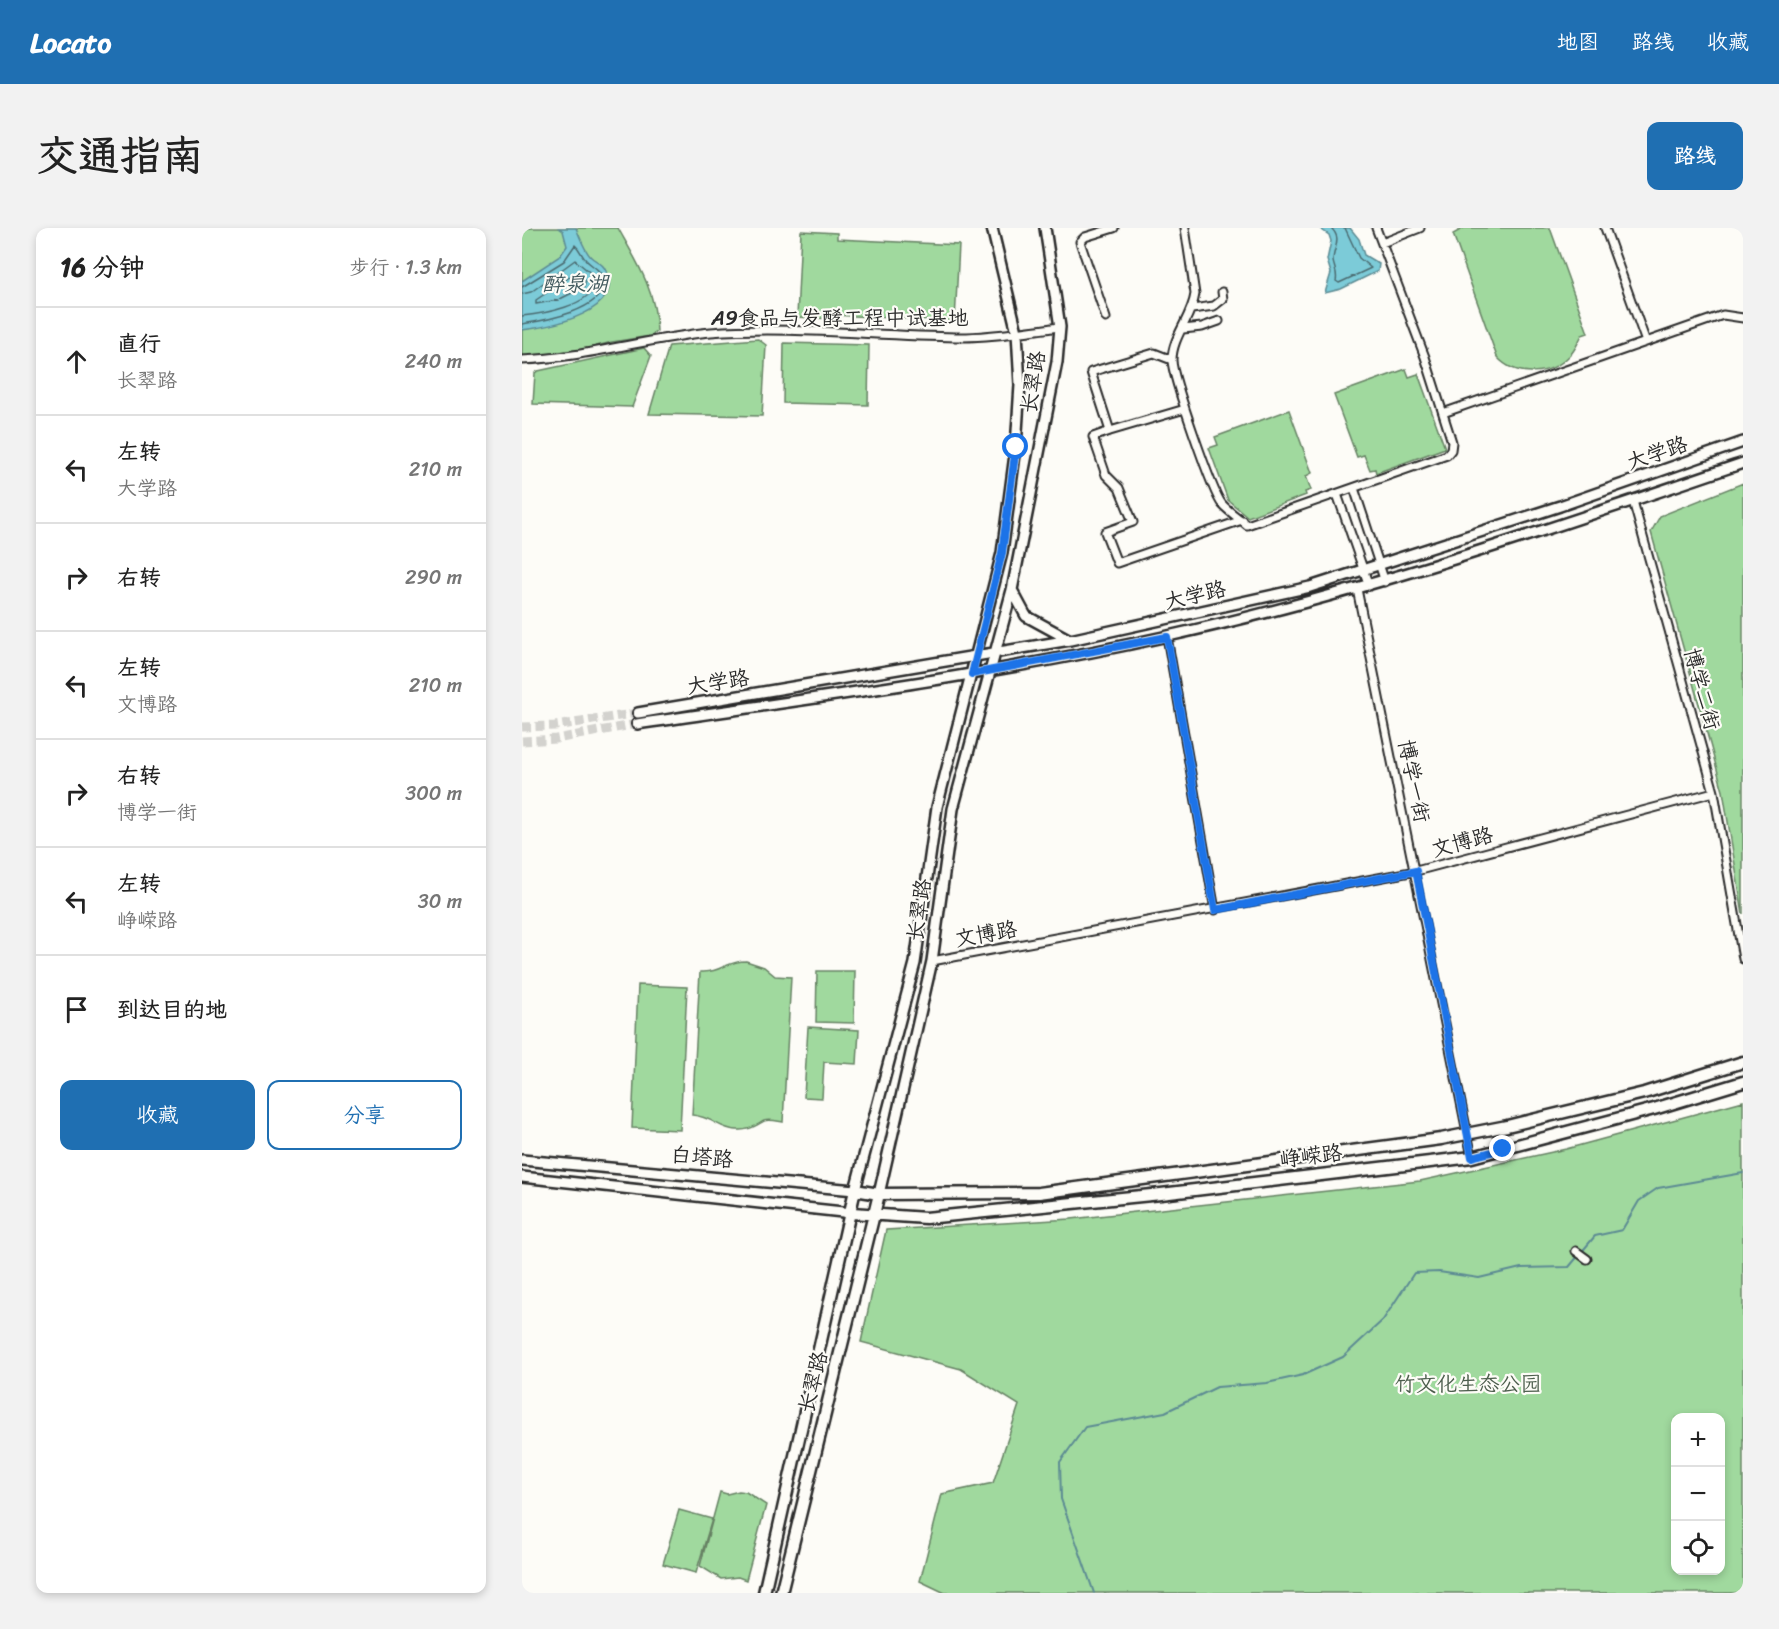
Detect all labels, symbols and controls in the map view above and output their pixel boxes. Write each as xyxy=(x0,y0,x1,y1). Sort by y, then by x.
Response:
text: Locato xyxy=(30,18,111,67)
text: 地图 xyxy=(1557,23,1599,61)
text: 路线 xyxy=(1632,23,1674,61)
text: 收藏 xyxy=(1707,23,1749,61)
text: 交通指南 xyxy=(36,119,204,193)
button: 路线 xyxy=(1647,122,1743,190)
text: 16 分钟 xyxy=(60,244,145,290)
text: 步行 · 1.3 km xyxy=(349,250,462,285)
water label: 醉泉湖 xyxy=(542,264,610,303)
street label: A9食品与发酵工程中试基地 xyxy=(710,299,969,337)
text: 直行 xyxy=(117,324,161,363)
text: 240 m xyxy=(405,344,462,379)
icon: ahead xyxy=(60,345,93,378)
street label: 长翠路 xyxy=(1009,348,1057,416)
text: 长翠路 xyxy=(117,363,177,398)
street label: 大学路 xyxy=(1621,425,1693,481)
text: 左转 xyxy=(117,432,161,471)
route start xyxy=(1002,433,1028,459)
text: 210 m xyxy=(409,452,462,487)
icon: left xyxy=(60,453,93,486)
text: 大学路 xyxy=(117,471,177,506)
text: 右转 xyxy=(117,558,161,597)
text: 290 m xyxy=(405,560,462,595)
icon: right xyxy=(60,561,93,594)
street label: 大学路 xyxy=(1160,569,1230,621)
street label: 博学二街 xyxy=(1673,644,1731,734)
text: 左转 xyxy=(117,648,161,687)
street label: 大学路 xyxy=(684,658,752,706)
text: 210 m xyxy=(409,668,462,703)
icon: left xyxy=(60,669,93,702)
text: 文博路 xyxy=(117,687,177,722)
street label: 博学一街 xyxy=(1387,736,1441,826)
text: 右转 xyxy=(117,756,161,795)
text: 300 m xyxy=(405,776,462,811)
icon: right xyxy=(60,777,93,810)
text: 博学一街 xyxy=(117,795,197,830)
street label: 文博路 xyxy=(1427,815,1497,869)
text: 左转 xyxy=(117,864,161,903)
street label: 长翠路 xyxy=(896,876,942,944)
text: 30 m xyxy=(418,884,462,919)
icon: left xyxy=(60,885,93,918)
text: 峥嵘路 xyxy=(117,903,177,938)
street label: 文博路 xyxy=(952,910,1020,958)
text: 到达目的地 xyxy=(117,990,227,1029)
icon: arrive xyxy=(60,993,93,1026)
button: 收藏 xyxy=(60,1080,255,1150)
button: 分享 xyxy=(267,1080,462,1150)
street label: 峥嵘路 xyxy=(1277,1133,1345,1179)
street label: 白塔路 xyxy=(669,1135,735,1179)
route end xyxy=(1489,1135,1515,1161)
street label: 长翠路 xyxy=(787,1347,839,1417)
park label: 竹文化生态公园 xyxy=(1395,1365,1542,1403)
map controls xyxy=(1671,1413,1725,1575)
button: + xyxy=(1671,1413,1725,1467)
button: − xyxy=(1671,1467,1725,1521)
button: locate xyxy=(1671,1521,1725,1575)

